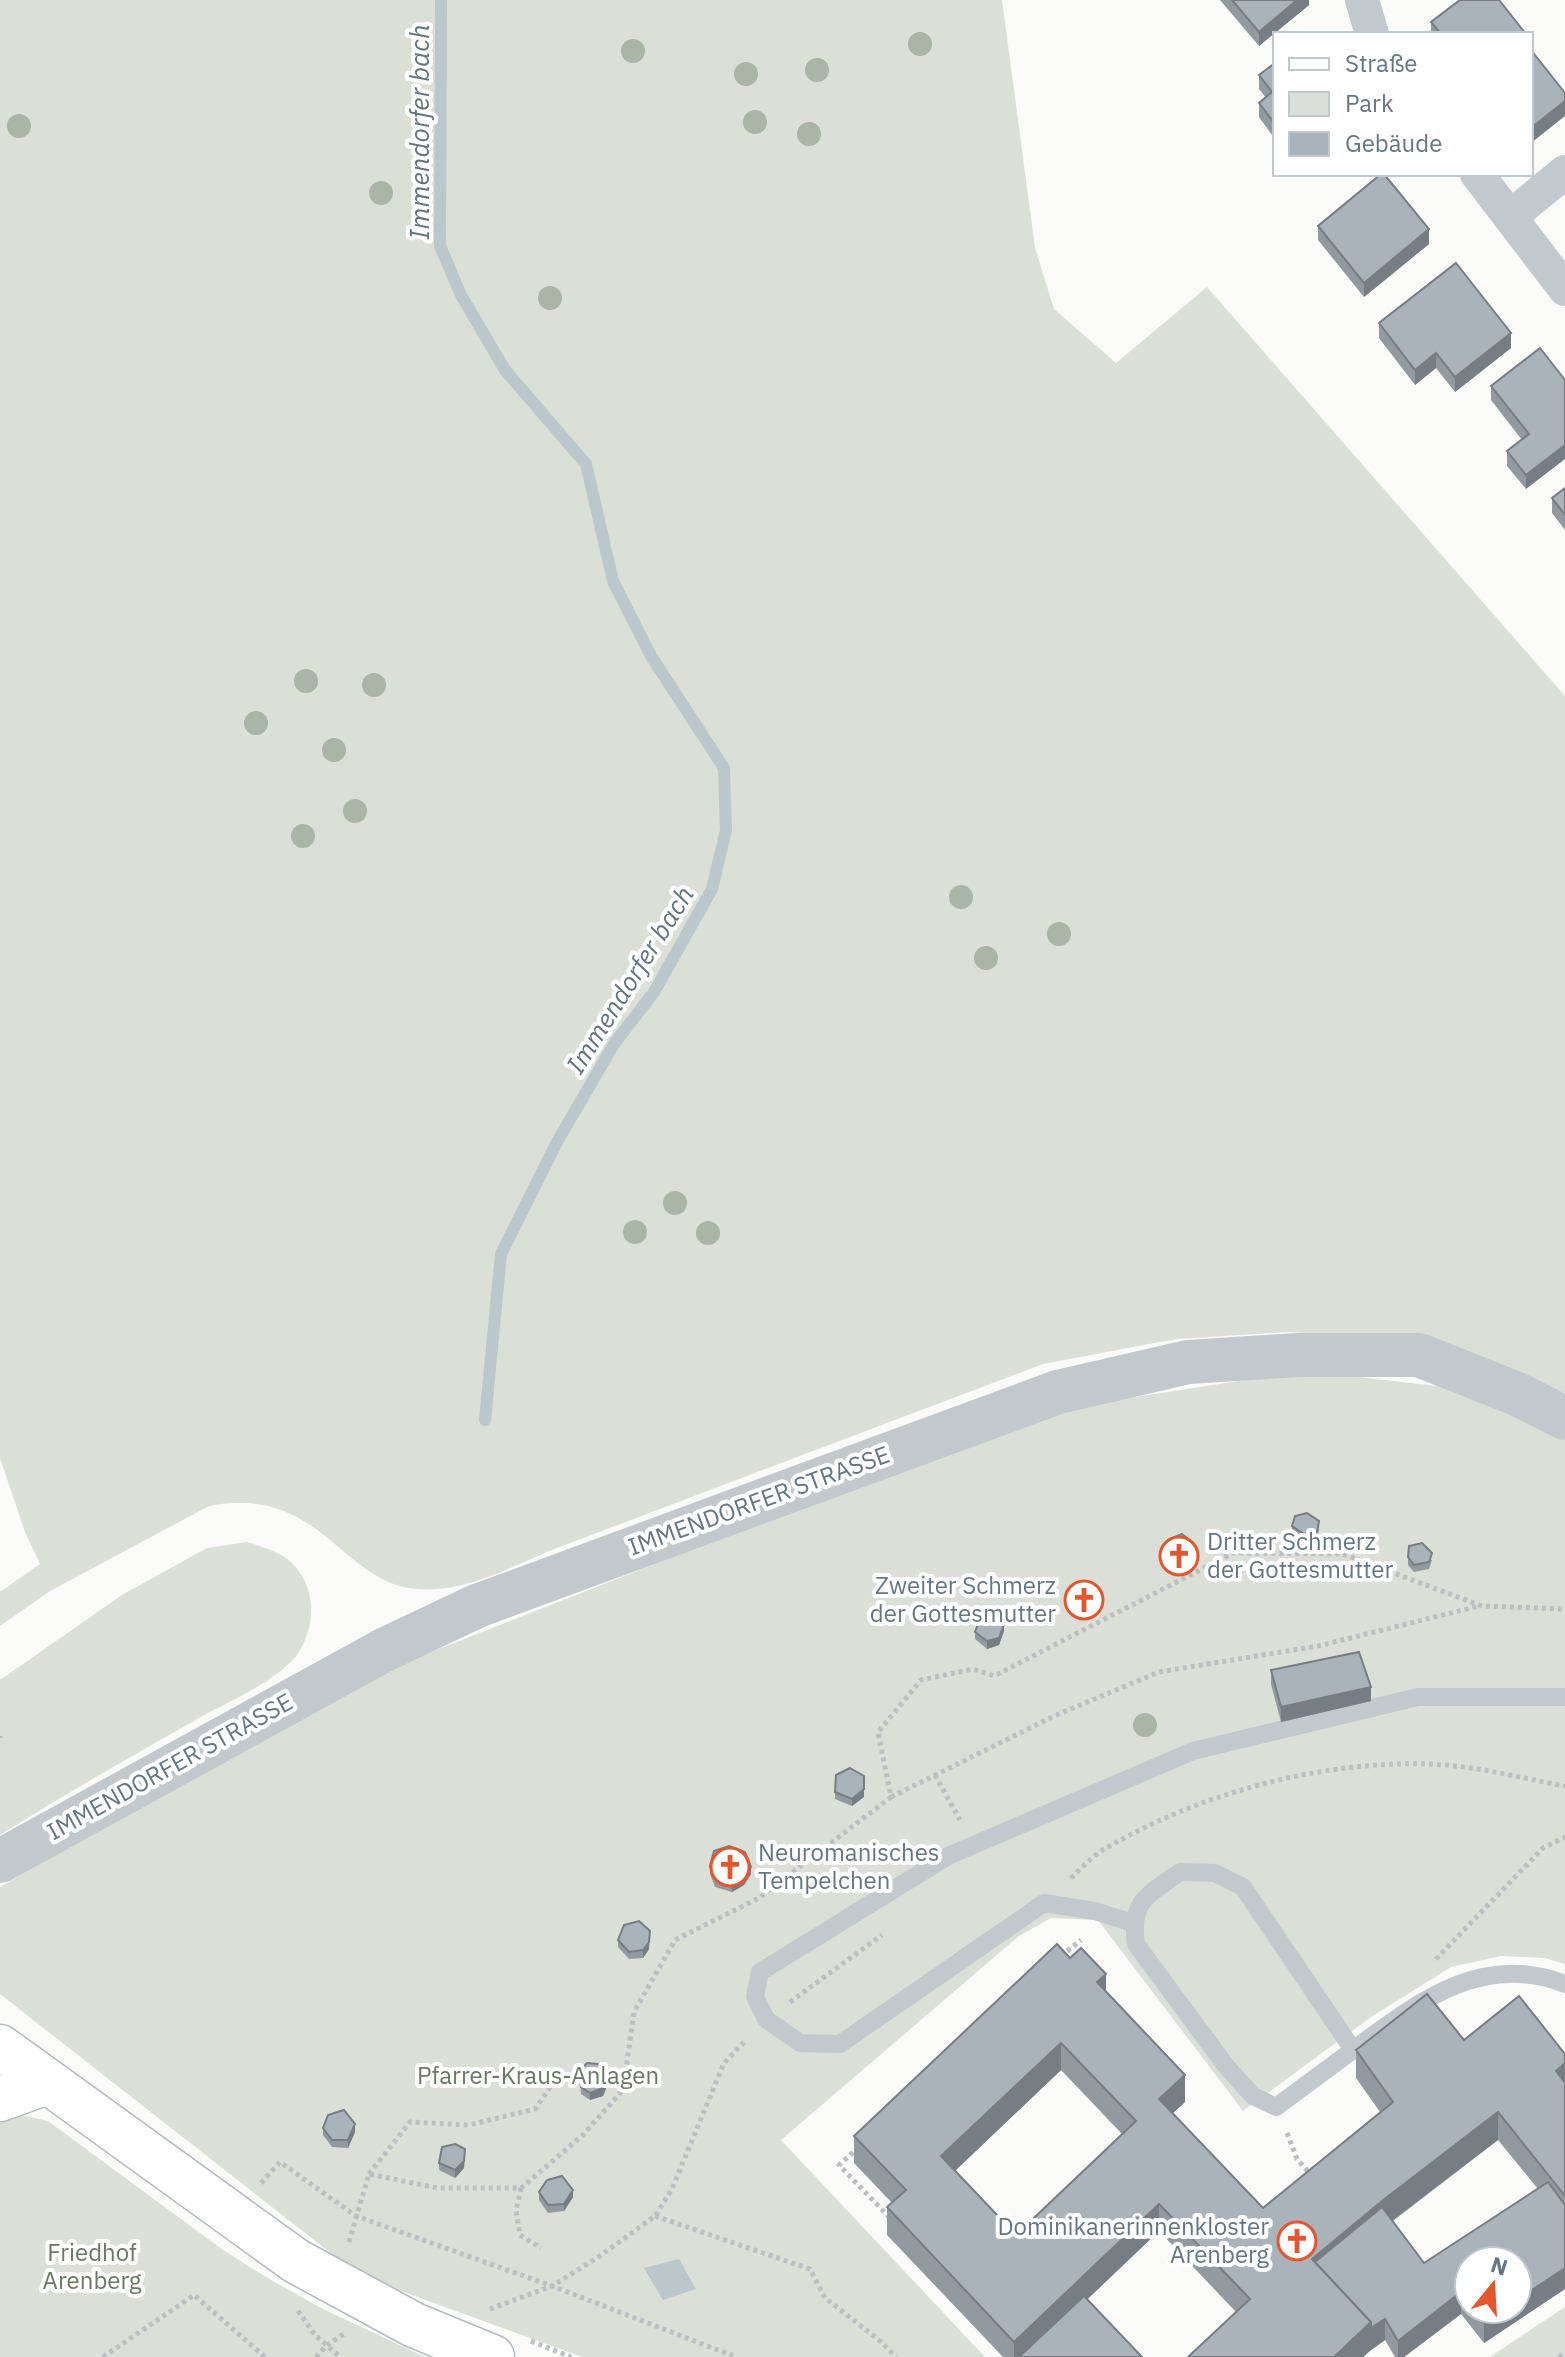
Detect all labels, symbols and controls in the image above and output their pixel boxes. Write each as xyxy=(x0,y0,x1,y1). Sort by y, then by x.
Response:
water label: Immendorfer bach xyxy=(402,24,436,240)
legend xyxy=(1273,32,1533,176)
text: Straße xyxy=(1345,47,1417,79)
text: Park xyxy=(1345,87,1394,119)
text: Gebäude xyxy=(1345,127,1442,159)
water label: Immendorfer bach xyxy=(558,879,701,1080)
street label: IMMENDORFER STRASSE xyxy=(623,1438,894,1562)
place label: Dritter Schmerz der Gottesmutter xyxy=(1207,1525,1393,1585)
church icon: Dritter Schmerz der Gottesmutter xyxy=(1158,1535,1200,1577)
place label: Zweiter Schmerz der Gottesmutter xyxy=(870,1569,1056,1629)
church icon: Zweiter Schmerz der Gottesmutter xyxy=(1063,1579,1105,1621)
street label: IMMENDORFER STRASSE xyxy=(41,1685,298,1847)
place label: Neuromanisches Tempelchen xyxy=(758,1836,940,1896)
church icon: Neuromanisches Tempelchen xyxy=(709,1846,751,1888)
park label: Pfarrer-Kraus-Anlagen xyxy=(417,2059,659,2091)
place label: Dominikanerinnenkloster Arenberg xyxy=(997,2210,1269,2270)
church icon: Dominikanerinnenkloster Arenberg xyxy=(1276,2220,1318,2262)
park label: Friedhof Arenberg xyxy=(43,2236,142,2296)
north arrow xyxy=(1453,2245,1533,2325)
text: N xyxy=(1487,2249,1511,2282)

